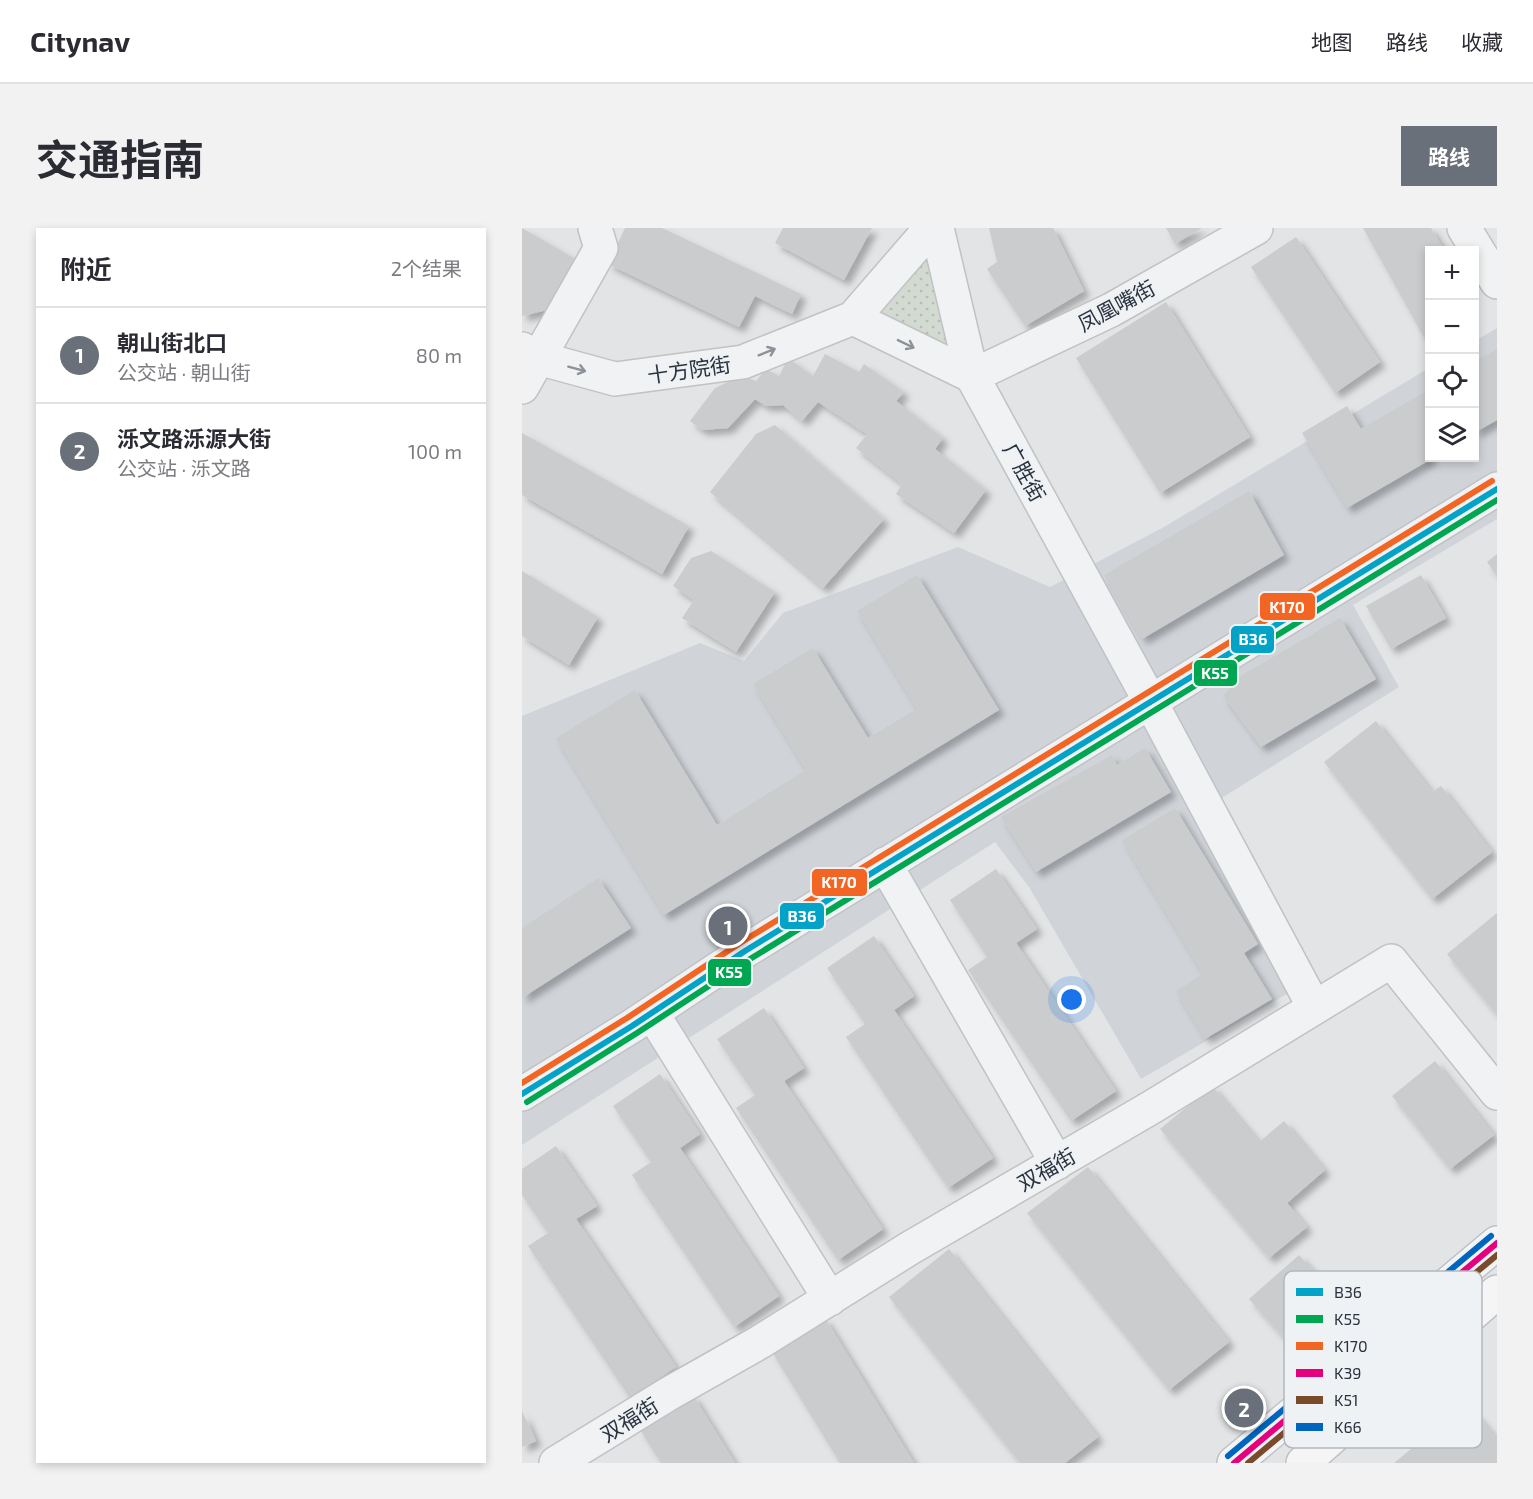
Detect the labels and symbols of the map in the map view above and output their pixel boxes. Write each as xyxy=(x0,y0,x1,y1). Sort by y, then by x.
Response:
street label: 凤凰嘴街 xyxy=(1073,274,1159,336)
one-way arrow xyxy=(896,338,914,350)
one-way arrow xyxy=(757,346,776,357)
street label: 十方院街 xyxy=(646,351,732,387)
one-way arrow xyxy=(567,364,586,375)
street label: 广胜街 xyxy=(999,438,1051,506)
line badge: K170 xyxy=(1259,592,1316,621)
text: K170 xyxy=(1269,597,1305,616)
line badge: B36 xyxy=(1230,625,1275,654)
text: B36 xyxy=(1239,629,1267,648)
line badge: K55 xyxy=(1193,659,1238,687)
text: K55 xyxy=(1201,663,1229,682)
line badge: K170 xyxy=(811,868,868,897)
text: K170 xyxy=(821,872,857,891)
line badge: B36 xyxy=(779,902,825,930)
pin: 1 xyxy=(708,904,748,948)
text: B36 xyxy=(788,906,816,925)
line badge: K55 xyxy=(707,958,752,987)
text: K55 xyxy=(715,962,743,981)
your location xyxy=(1057,985,1086,1014)
street label: 双福街 xyxy=(1012,1142,1080,1196)
legend xyxy=(1284,1271,1482,1448)
text: B36 xyxy=(1334,1282,1362,1301)
text: K55 xyxy=(1334,1309,1361,1328)
text: K170 xyxy=(1334,1336,1368,1355)
text: K39 xyxy=(1334,1363,1362,1382)
pin: 2 xyxy=(1224,1386,1264,1430)
text: K51 xyxy=(1334,1390,1358,1409)
street label: 双福街 xyxy=(596,1392,662,1446)
text: K66 xyxy=(1334,1417,1362,1436)

